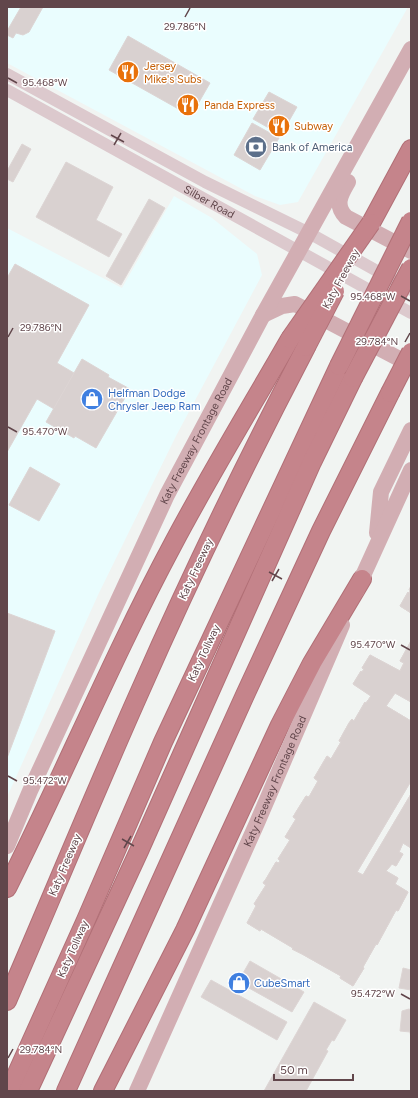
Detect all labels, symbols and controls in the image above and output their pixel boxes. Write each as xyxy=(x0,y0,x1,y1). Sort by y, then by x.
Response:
text: 29.786°N xyxy=(164,20,206,33)
restaurant icon: Jersey Mike's Subs xyxy=(115,59,141,85)
place label: Jersey Mike's Subs xyxy=(144,60,202,86)
text: 95.468°W xyxy=(23,76,68,89)
restaurant icon: Panda Express xyxy=(175,92,201,118)
place label: Panda Express xyxy=(204,99,275,112)
restaurant icon: Subway xyxy=(266,113,292,139)
place label: Subway xyxy=(294,120,333,133)
bank icon: Bank of America xyxy=(243,134,269,160)
place label: Bank of America xyxy=(272,141,352,154)
street label: Silber Road xyxy=(182,182,237,221)
street label: Katy Freeway xyxy=(320,247,362,311)
text: 95.468°W xyxy=(351,290,396,303)
text: 29.786°N xyxy=(20,321,62,334)
text: 29.784°N xyxy=(356,335,398,348)
street label: Katy Freeway Frontage Road xyxy=(157,376,235,506)
shop icon: Helfman Dodge Chrysler Jeep Ram xyxy=(79,386,105,412)
place label: Helfman Dodge Chrysler Jeep Ram xyxy=(108,387,200,413)
text: 95.470°W xyxy=(23,425,68,438)
street label: Katy Freeway xyxy=(176,536,216,602)
street label: Katy Tollway xyxy=(185,622,223,684)
text: 95.470°W xyxy=(351,638,396,651)
street label: Katy Freeway Frontage Road xyxy=(241,714,309,849)
text: 95.472°W xyxy=(23,774,67,787)
street label: Katy Freeway xyxy=(46,832,84,898)
street label: Katy Tollway xyxy=(55,918,91,980)
shop icon: CubeSmart xyxy=(226,970,252,996)
place label: CubeSmart xyxy=(254,977,310,990)
text: 95.472°W xyxy=(351,987,395,1000)
text: 29.784°N xyxy=(20,1043,62,1056)
scale bar xyxy=(274,1056,353,1082)
text: 50 m xyxy=(280,1063,308,1077)

